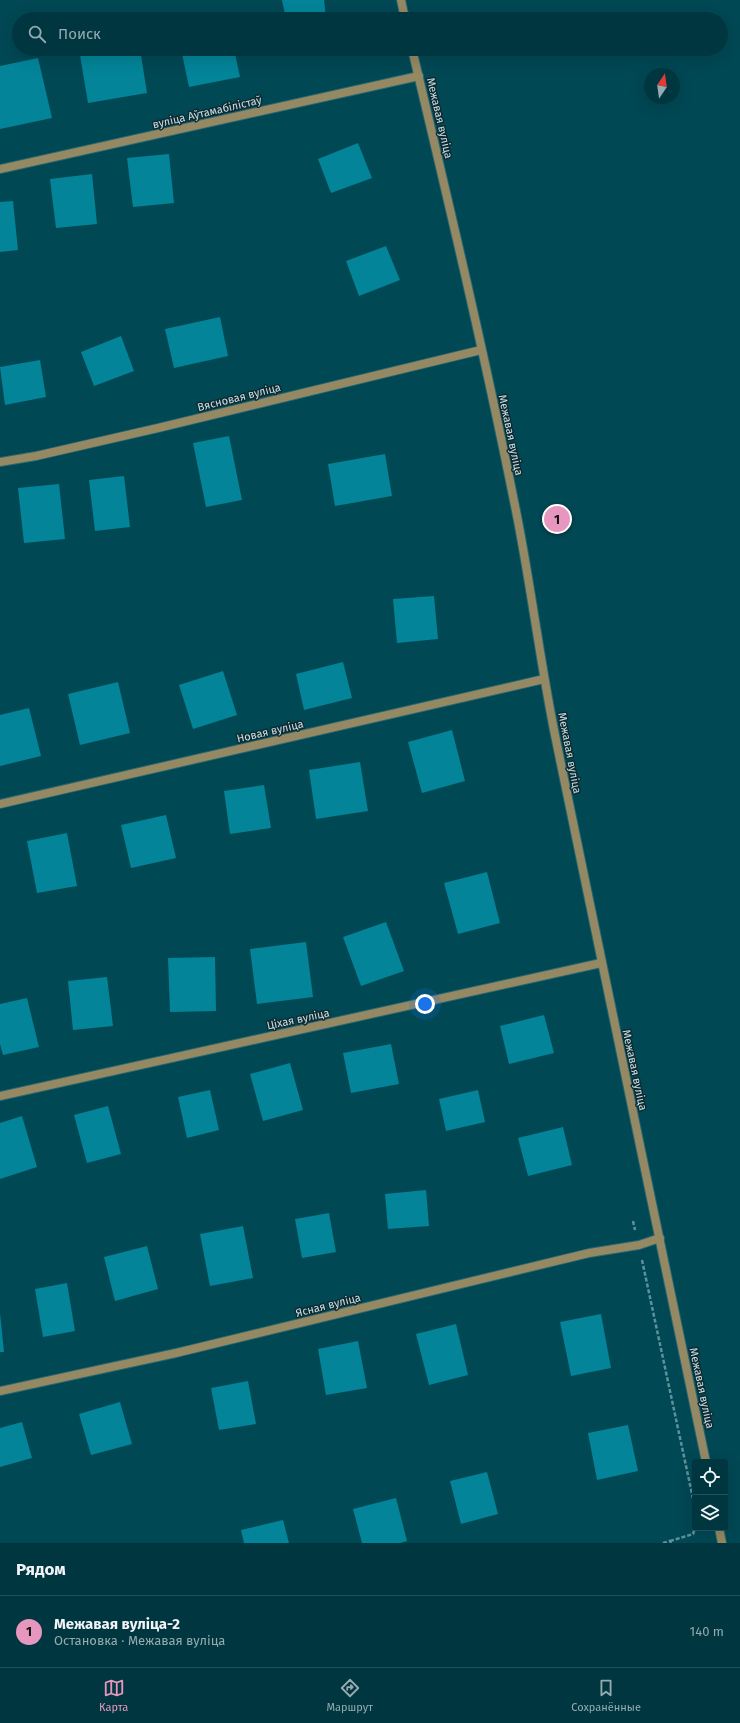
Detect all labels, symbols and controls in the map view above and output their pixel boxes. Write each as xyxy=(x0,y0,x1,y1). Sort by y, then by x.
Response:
search box xyxy=(12,12,728,56)
icon: search xyxy=(26,23,48,45)
text: Поиск xyxy=(58,25,101,43)
north arrow xyxy=(644,68,680,104)
street label: Межавая вуліца xyxy=(424,76,455,160)
street label: вуліца Аўтамабілістаў xyxy=(151,93,264,131)
street label: Вясновая вуліца xyxy=(196,381,282,414)
street label: Межавая вуліца xyxy=(496,393,525,477)
pin: 1 xyxy=(544,504,570,534)
street label: Межавая вуліца xyxy=(555,711,584,795)
street label: Новая вуліца xyxy=(235,717,305,745)
your location xyxy=(415,994,435,1014)
street label: Ціхая вуліца xyxy=(266,1007,331,1032)
street label: Межавая вуліца xyxy=(620,1028,649,1112)
street label: Ясная вуліца xyxy=(294,1291,362,1320)
street label: Межавая вуліца xyxy=(687,1346,716,1430)
map controls xyxy=(692,1459,728,1531)
button: locate xyxy=(692,1459,728,1495)
button: layers xyxy=(692,1495,728,1531)
text: Рядом xyxy=(16,1559,66,1580)
text: Межавая вуліца-2 xyxy=(54,1615,180,1633)
text: 1 xyxy=(26,1624,32,1639)
text: 140 m xyxy=(690,1624,724,1639)
text: Остановка · Межавая вуліца xyxy=(54,1633,225,1648)
tab: Карта xyxy=(99,1677,128,1714)
tab: Маршрут xyxy=(326,1677,373,1714)
tab: Сохранённые xyxy=(571,1677,641,1714)

